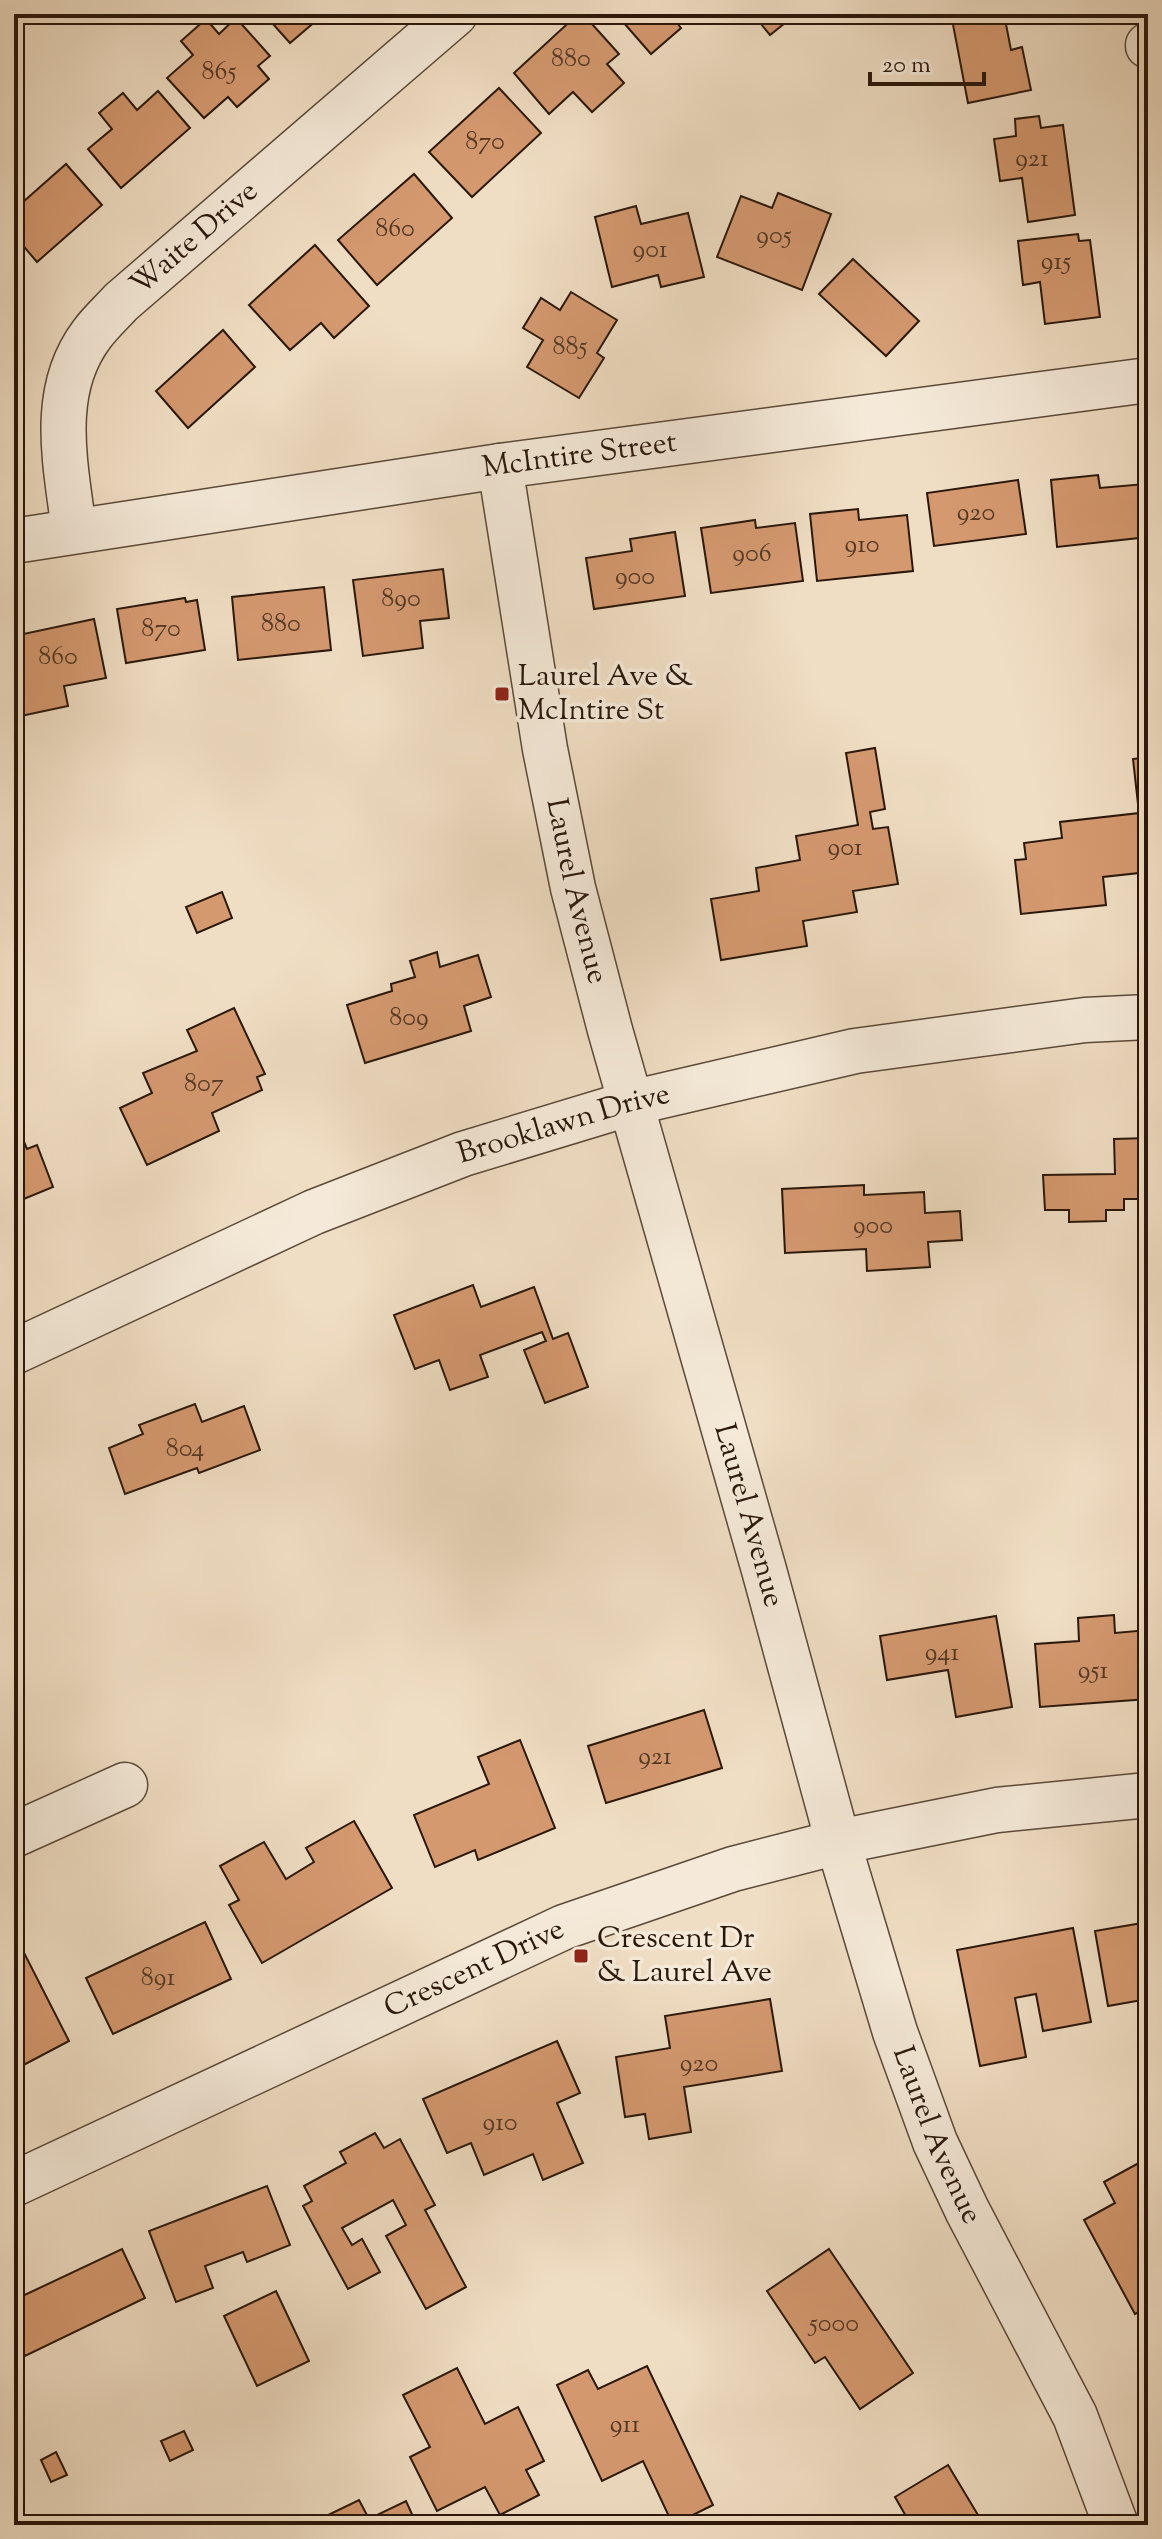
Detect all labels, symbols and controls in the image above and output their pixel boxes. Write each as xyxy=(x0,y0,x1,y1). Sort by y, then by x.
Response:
scale bar xyxy=(870,36,984,86)
house number: 880 xyxy=(551,41,591,78)
text: 20 m xyxy=(882,49,931,83)
house number: 865 xyxy=(202,54,237,91)
house number: 870 xyxy=(465,124,505,161)
house number: 921 xyxy=(1015,141,1049,178)
street label: Waite Drive xyxy=(121,171,268,306)
house number: 860 xyxy=(375,211,415,248)
house number: 905 xyxy=(756,218,792,255)
house number: 901 xyxy=(633,232,668,269)
house number: 915 xyxy=(1041,244,1071,281)
house number: 885 xyxy=(553,329,588,366)
street label: McIntire Street xyxy=(479,421,679,490)
house number: 920 xyxy=(957,495,995,532)
house number: 910 xyxy=(845,527,879,564)
house number: 906 xyxy=(732,536,772,573)
house number: 900 xyxy=(615,559,655,596)
house number: 890 xyxy=(381,581,421,618)
house number: 880 xyxy=(261,606,301,643)
house number: 870 xyxy=(141,611,181,648)
house number: 860 xyxy=(38,639,78,676)
place label: Laurel Ave & McIntire St xyxy=(518,656,694,733)
marker: Laurel Ave & McIntire St xyxy=(493,685,511,703)
street label: Laurel Avenue xyxy=(534,795,619,988)
house number: 901 xyxy=(828,830,863,867)
house number: 809 xyxy=(389,1000,429,1037)
house number: 807 xyxy=(184,1066,224,1103)
street label: Brooklawn Drive xyxy=(452,1073,674,1176)
house number: 900 xyxy=(853,1208,893,1245)
street label: Laurel Avenue xyxy=(702,1419,795,1612)
house number: 804 xyxy=(166,1431,204,1468)
house number: 941 xyxy=(925,1635,959,1672)
house number: 951 xyxy=(1078,1653,1108,1690)
house number: 921 xyxy=(638,1739,672,1776)
street label: Crescent Drive xyxy=(377,1908,572,2030)
place label: Crescent Dr & Laurel Ave xyxy=(597,1918,772,1995)
marker: Crescent Dr & Laurel Ave xyxy=(572,1947,590,1965)
house number: 891 xyxy=(141,1960,175,1997)
street label: Laurel Avenue xyxy=(880,2040,992,2232)
house number: 920 xyxy=(680,2046,718,2083)
house number: 910 xyxy=(483,2105,517,2142)
house number: 5000 xyxy=(807,2306,859,2343)
house number: 911 xyxy=(610,2407,640,2444)

